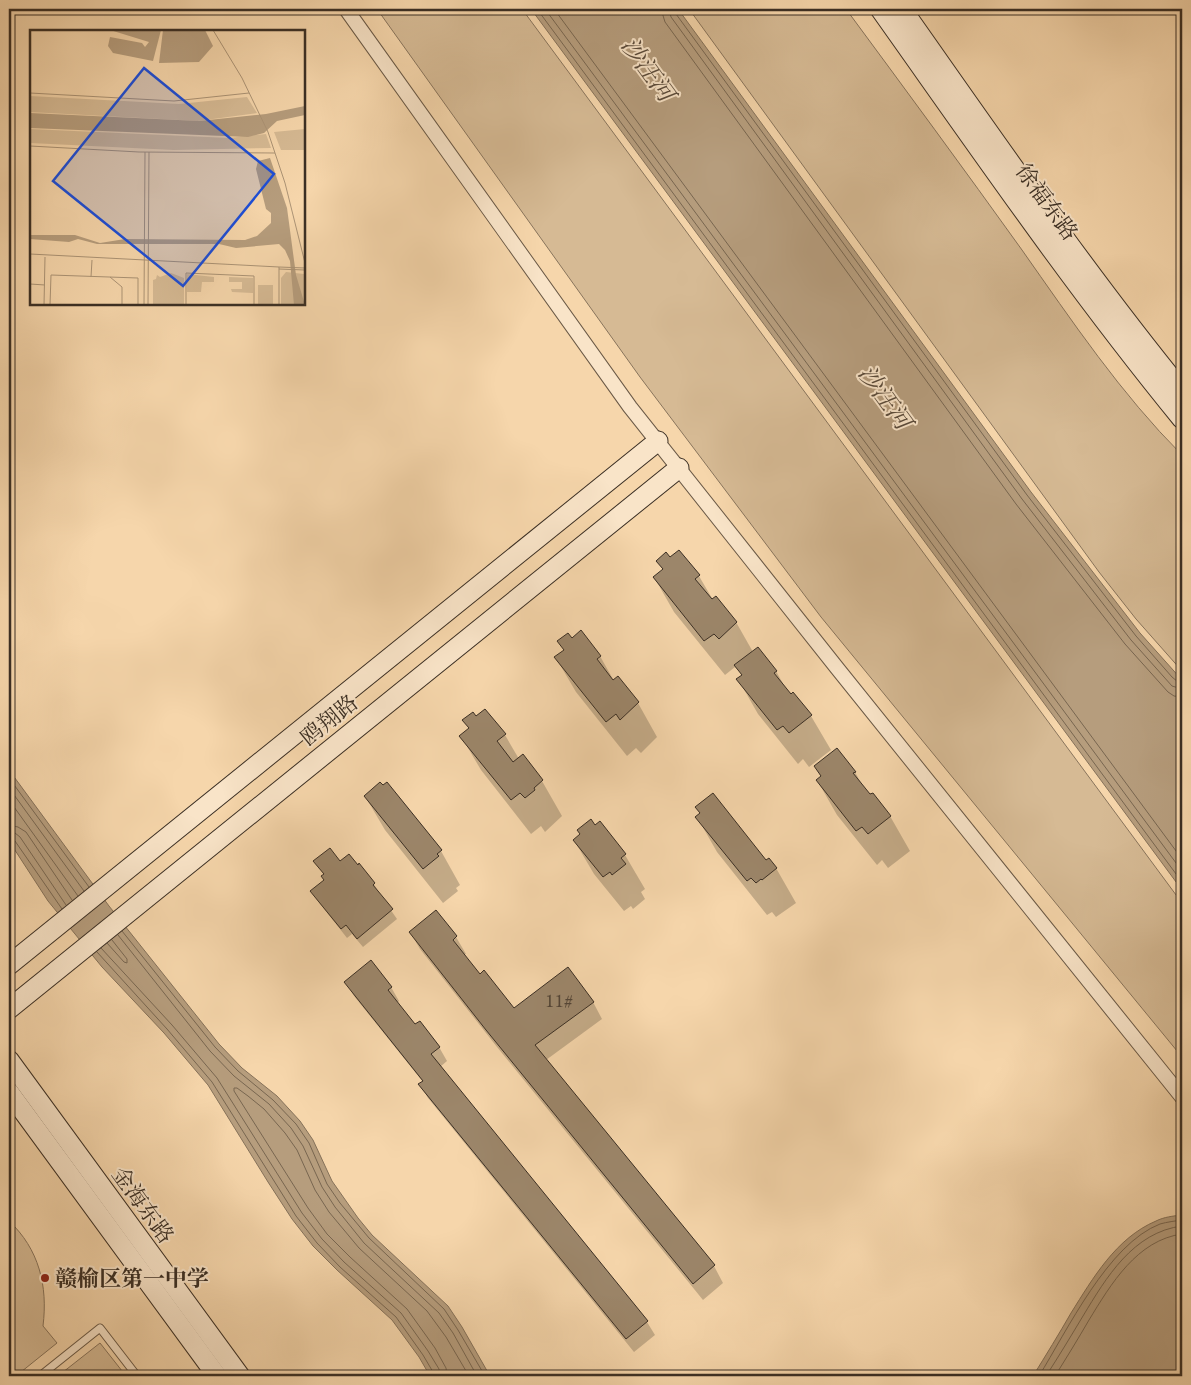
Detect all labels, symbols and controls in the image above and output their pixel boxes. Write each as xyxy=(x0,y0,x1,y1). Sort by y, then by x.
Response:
inset map xyxy=(30,30,305,305)
water label: 沙汪河 xyxy=(614,31,684,110)
street label: 徐福东路 xyxy=(1009,158,1085,246)
water label: 沙汪河 xyxy=(851,359,921,438)
street label: 鸥翔路 xyxy=(294,688,364,752)
house number: 11# xyxy=(545,987,573,1013)
street label: 金海东路 xyxy=(105,1161,181,1249)
place label: 赣榆区第一中学 xyxy=(55,1264,209,1293)
marker: 赣榆区第一中学 xyxy=(39,1272,51,1284)

